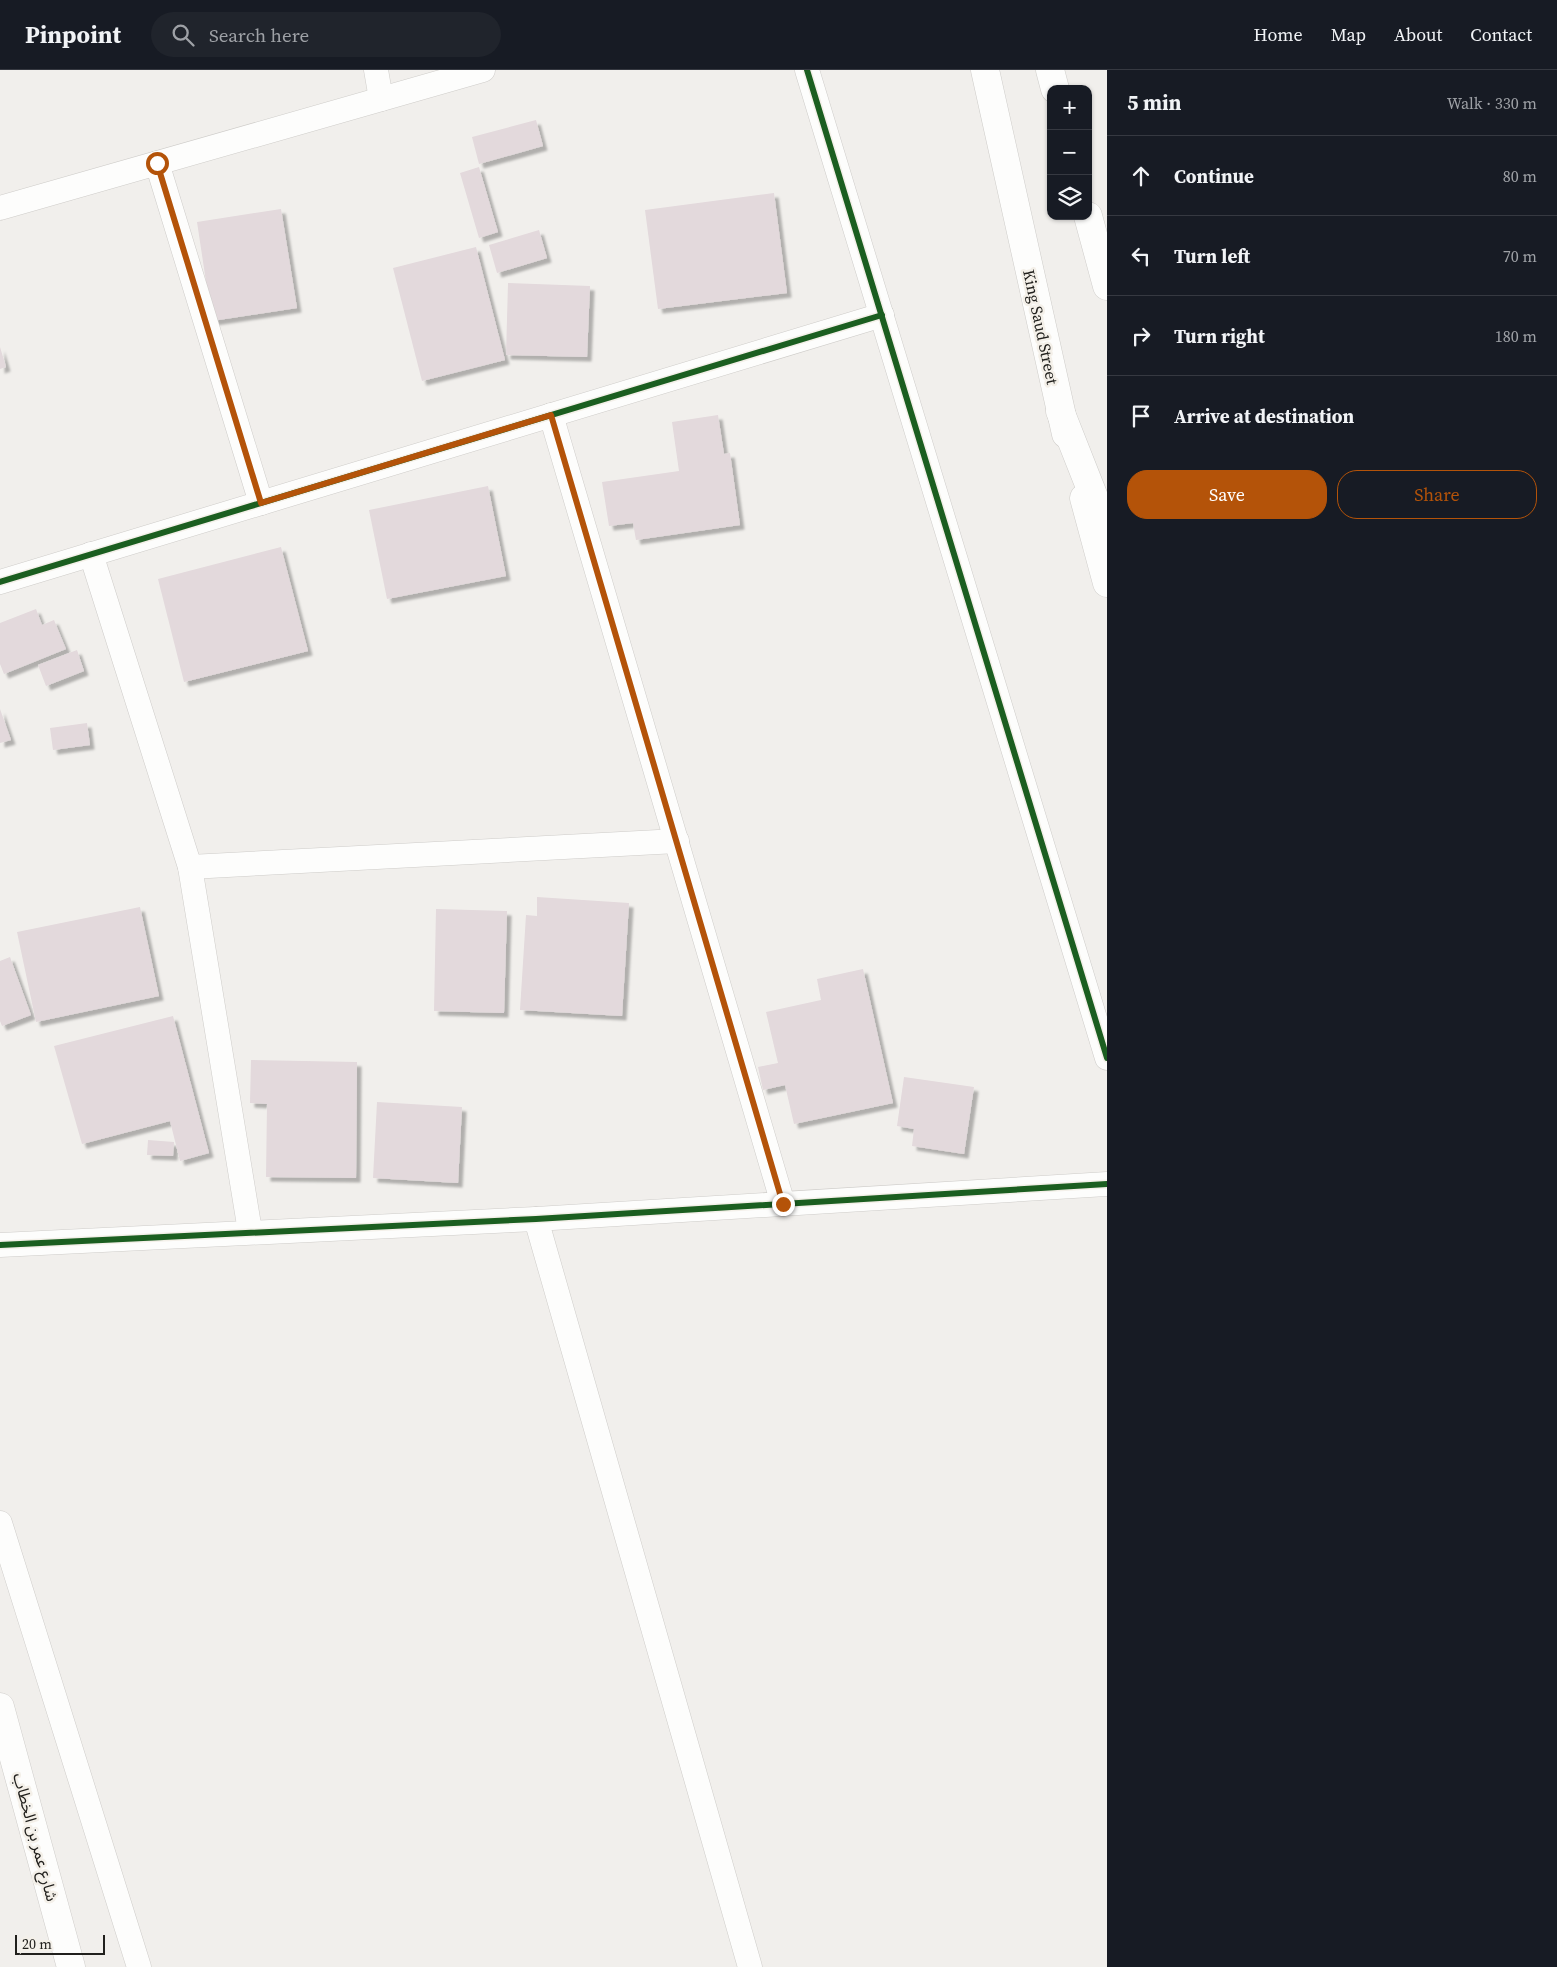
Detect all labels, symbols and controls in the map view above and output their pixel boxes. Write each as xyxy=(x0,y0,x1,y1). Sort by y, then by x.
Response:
search box xyxy=(151,12,501,57)
text: Pinpoint xyxy=(25,18,121,51)
icon: search xyxy=(169,21,197,49)
text: Search here xyxy=(209,22,309,48)
text: Home xyxy=(1254,22,1303,47)
text: Map xyxy=(1331,22,1366,47)
text: About xyxy=(1394,22,1442,47)
text: Contact xyxy=(1470,22,1532,47)
map controls xyxy=(1047,85,1092,220)
button: + xyxy=(1047,85,1092,130)
text: 5 min xyxy=(1127,88,1182,117)
text: Walk · 330 m xyxy=(1447,92,1537,114)
button: − xyxy=(1047,130,1092,175)
route start xyxy=(146,152,169,175)
icon: ahead xyxy=(1127,162,1155,190)
text: Continue xyxy=(1174,163,1254,189)
text: 80 m xyxy=(1503,165,1537,187)
button: layers xyxy=(1047,175,1092,220)
icon: left xyxy=(1127,242,1155,270)
text: Turn left xyxy=(1174,243,1250,269)
text: 70 m xyxy=(1503,245,1537,267)
street label: King Saud Street xyxy=(1018,268,1064,387)
icon: right xyxy=(1127,322,1155,350)
text: Turn right xyxy=(1174,323,1265,349)
text: 180 m xyxy=(1495,325,1537,347)
icon: arrive xyxy=(1127,402,1155,430)
text: Arrive at destination xyxy=(1174,403,1354,429)
button: Save xyxy=(1127,470,1327,519)
button: Share xyxy=(1337,470,1537,519)
route end xyxy=(772,1193,795,1216)
street label: شارع عمر بن الخطاب xyxy=(6,1770,64,1904)
scale bar xyxy=(15,1932,105,1955)
text: 20 m xyxy=(22,1934,52,1954)

